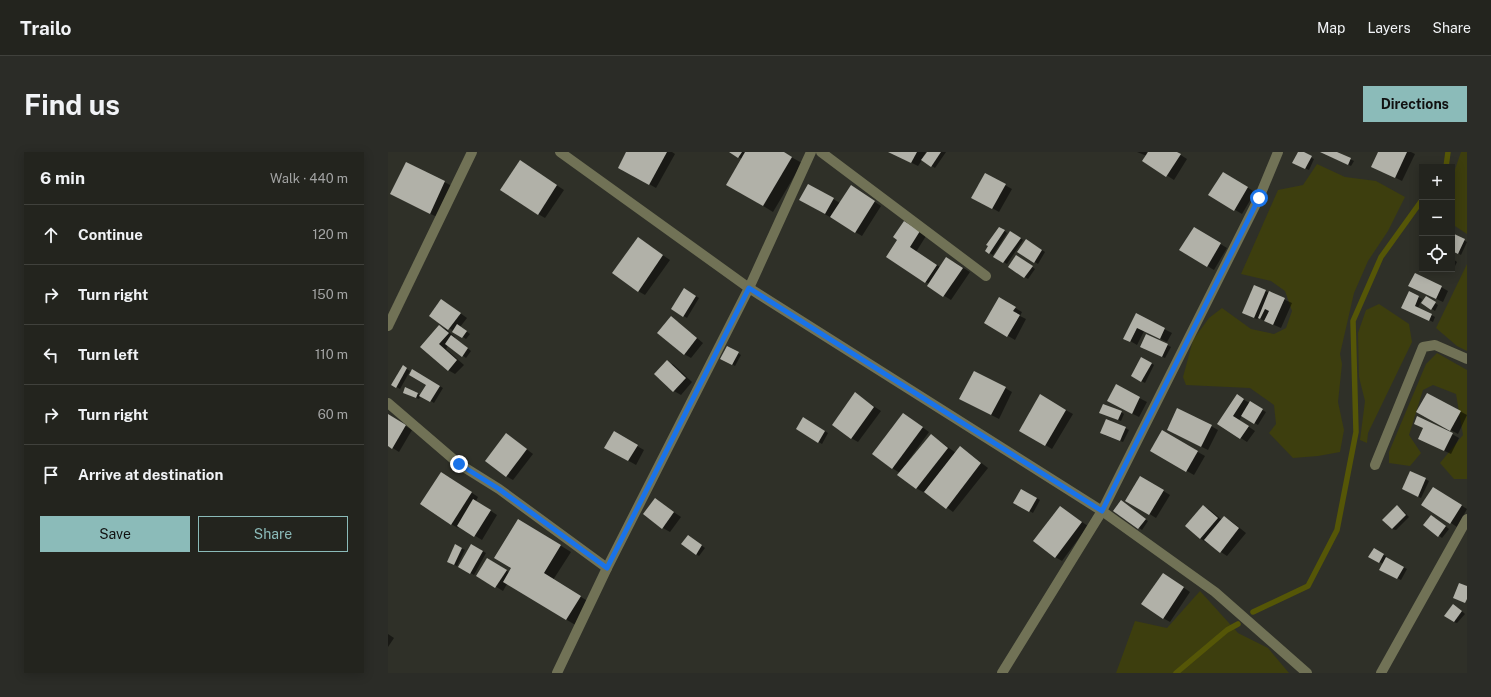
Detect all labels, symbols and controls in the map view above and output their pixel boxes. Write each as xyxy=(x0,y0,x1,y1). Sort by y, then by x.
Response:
text: Trailo xyxy=(20,17,72,39)
text: Map xyxy=(1317,20,1345,36)
text: Layers xyxy=(1367,20,1411,36)
text: Share xyxy=(1433,20,1471,36)
button: Directions xyxy=(1363,86,1467,122)
text: Find us xyxy=(24,88,120,121)
map controls xyxy=(1419,164,1455,272)
button: + xyxy=(1419,164,1455,200)
text: 6 min xyxy=(40,168,85,188)
text: Walk · 440 m xyxy=(270,171,348,186)
route start xyxy=(1250,189,1268,207)
button: − xyxy=(1419,200,1455,236)
icon: ahead xyxy=(40,224,62,246)
text: Continue xyxy=(78,226,143,243)
text: 120 m xyxy=(313,227,348,242)
button: locate xyxy=(1419,236,1455,272)
icon: right xyxy=(40,284,62,306)
text: Turn right xyxy=(78,286,148,303)
text: 150 m xyxy=(312,287,348,302)
icon: left xyxy=(40,344,62,366)
text: Turn left xyxy=(78,346,139,363)
text: 110 m xyxy=(315,347,348,362)
icon: right xyxy=(40,404,62,426)
text: Turn right xyxy=(78,406,148,423)
text: 60 m xyxy=(318,407,348,422)
route end xyxy=(450,455,468,473)
icon: arrive xyxy=(40,464,62,486)
text: Arrive at destination xyxy=(78,466,223,483)
button: Save xyxy=(40,516,190,552)
button: Share xyxy=(198,516,348,552)

